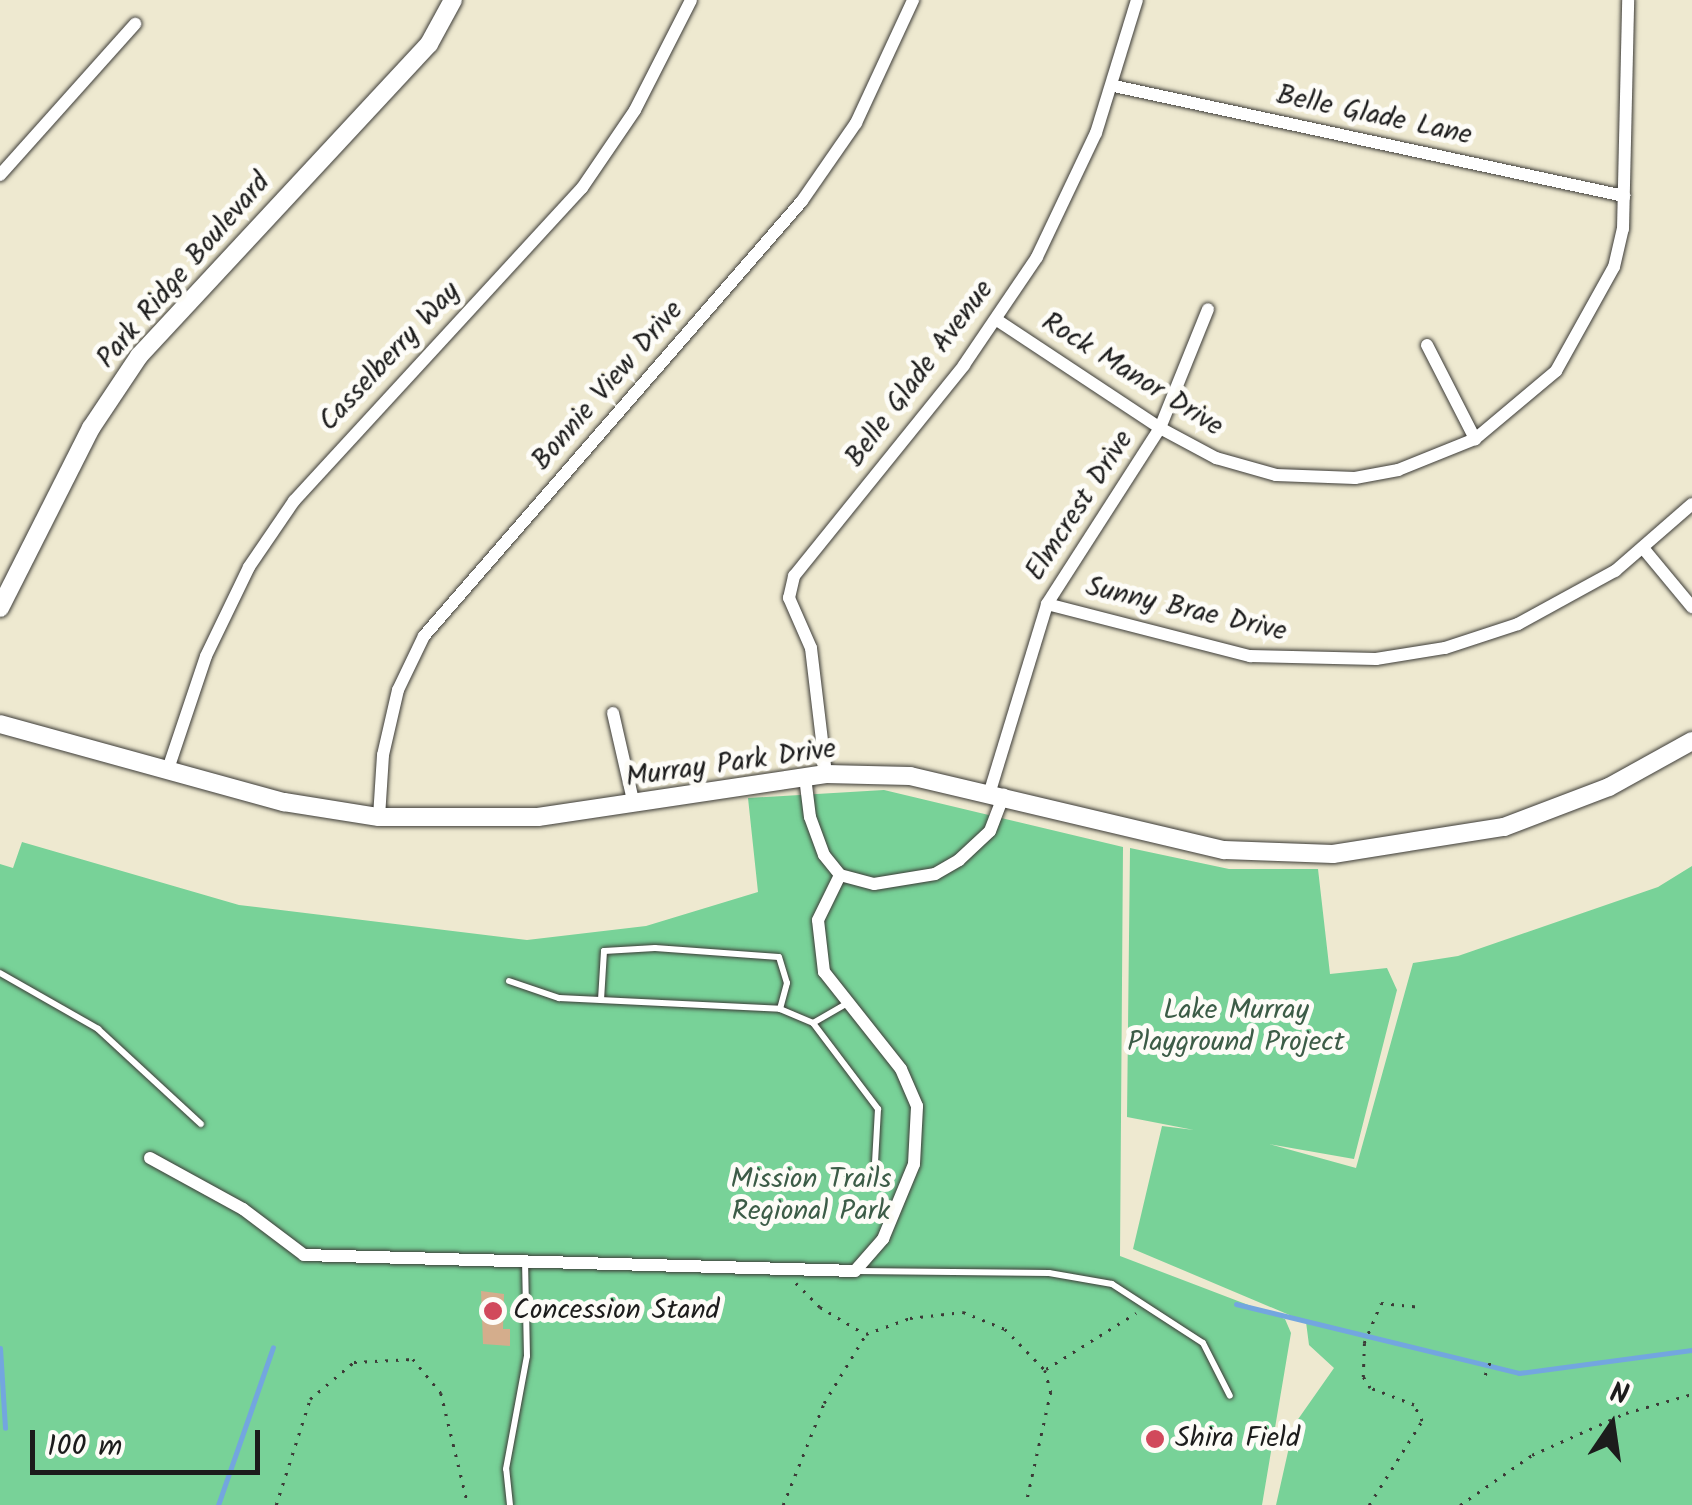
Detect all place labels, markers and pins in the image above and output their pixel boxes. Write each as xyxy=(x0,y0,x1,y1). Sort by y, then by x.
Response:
place label: Concession Stand xyxy=(513,1294,720,1328)
marker: Concession Stand xyxy=(482,1300,504,1322)
place label: Shira Field xyxy=(1175,1422,1300,1456)
marker: Shira Field xyxy=(1144,1428,1166,1450)

